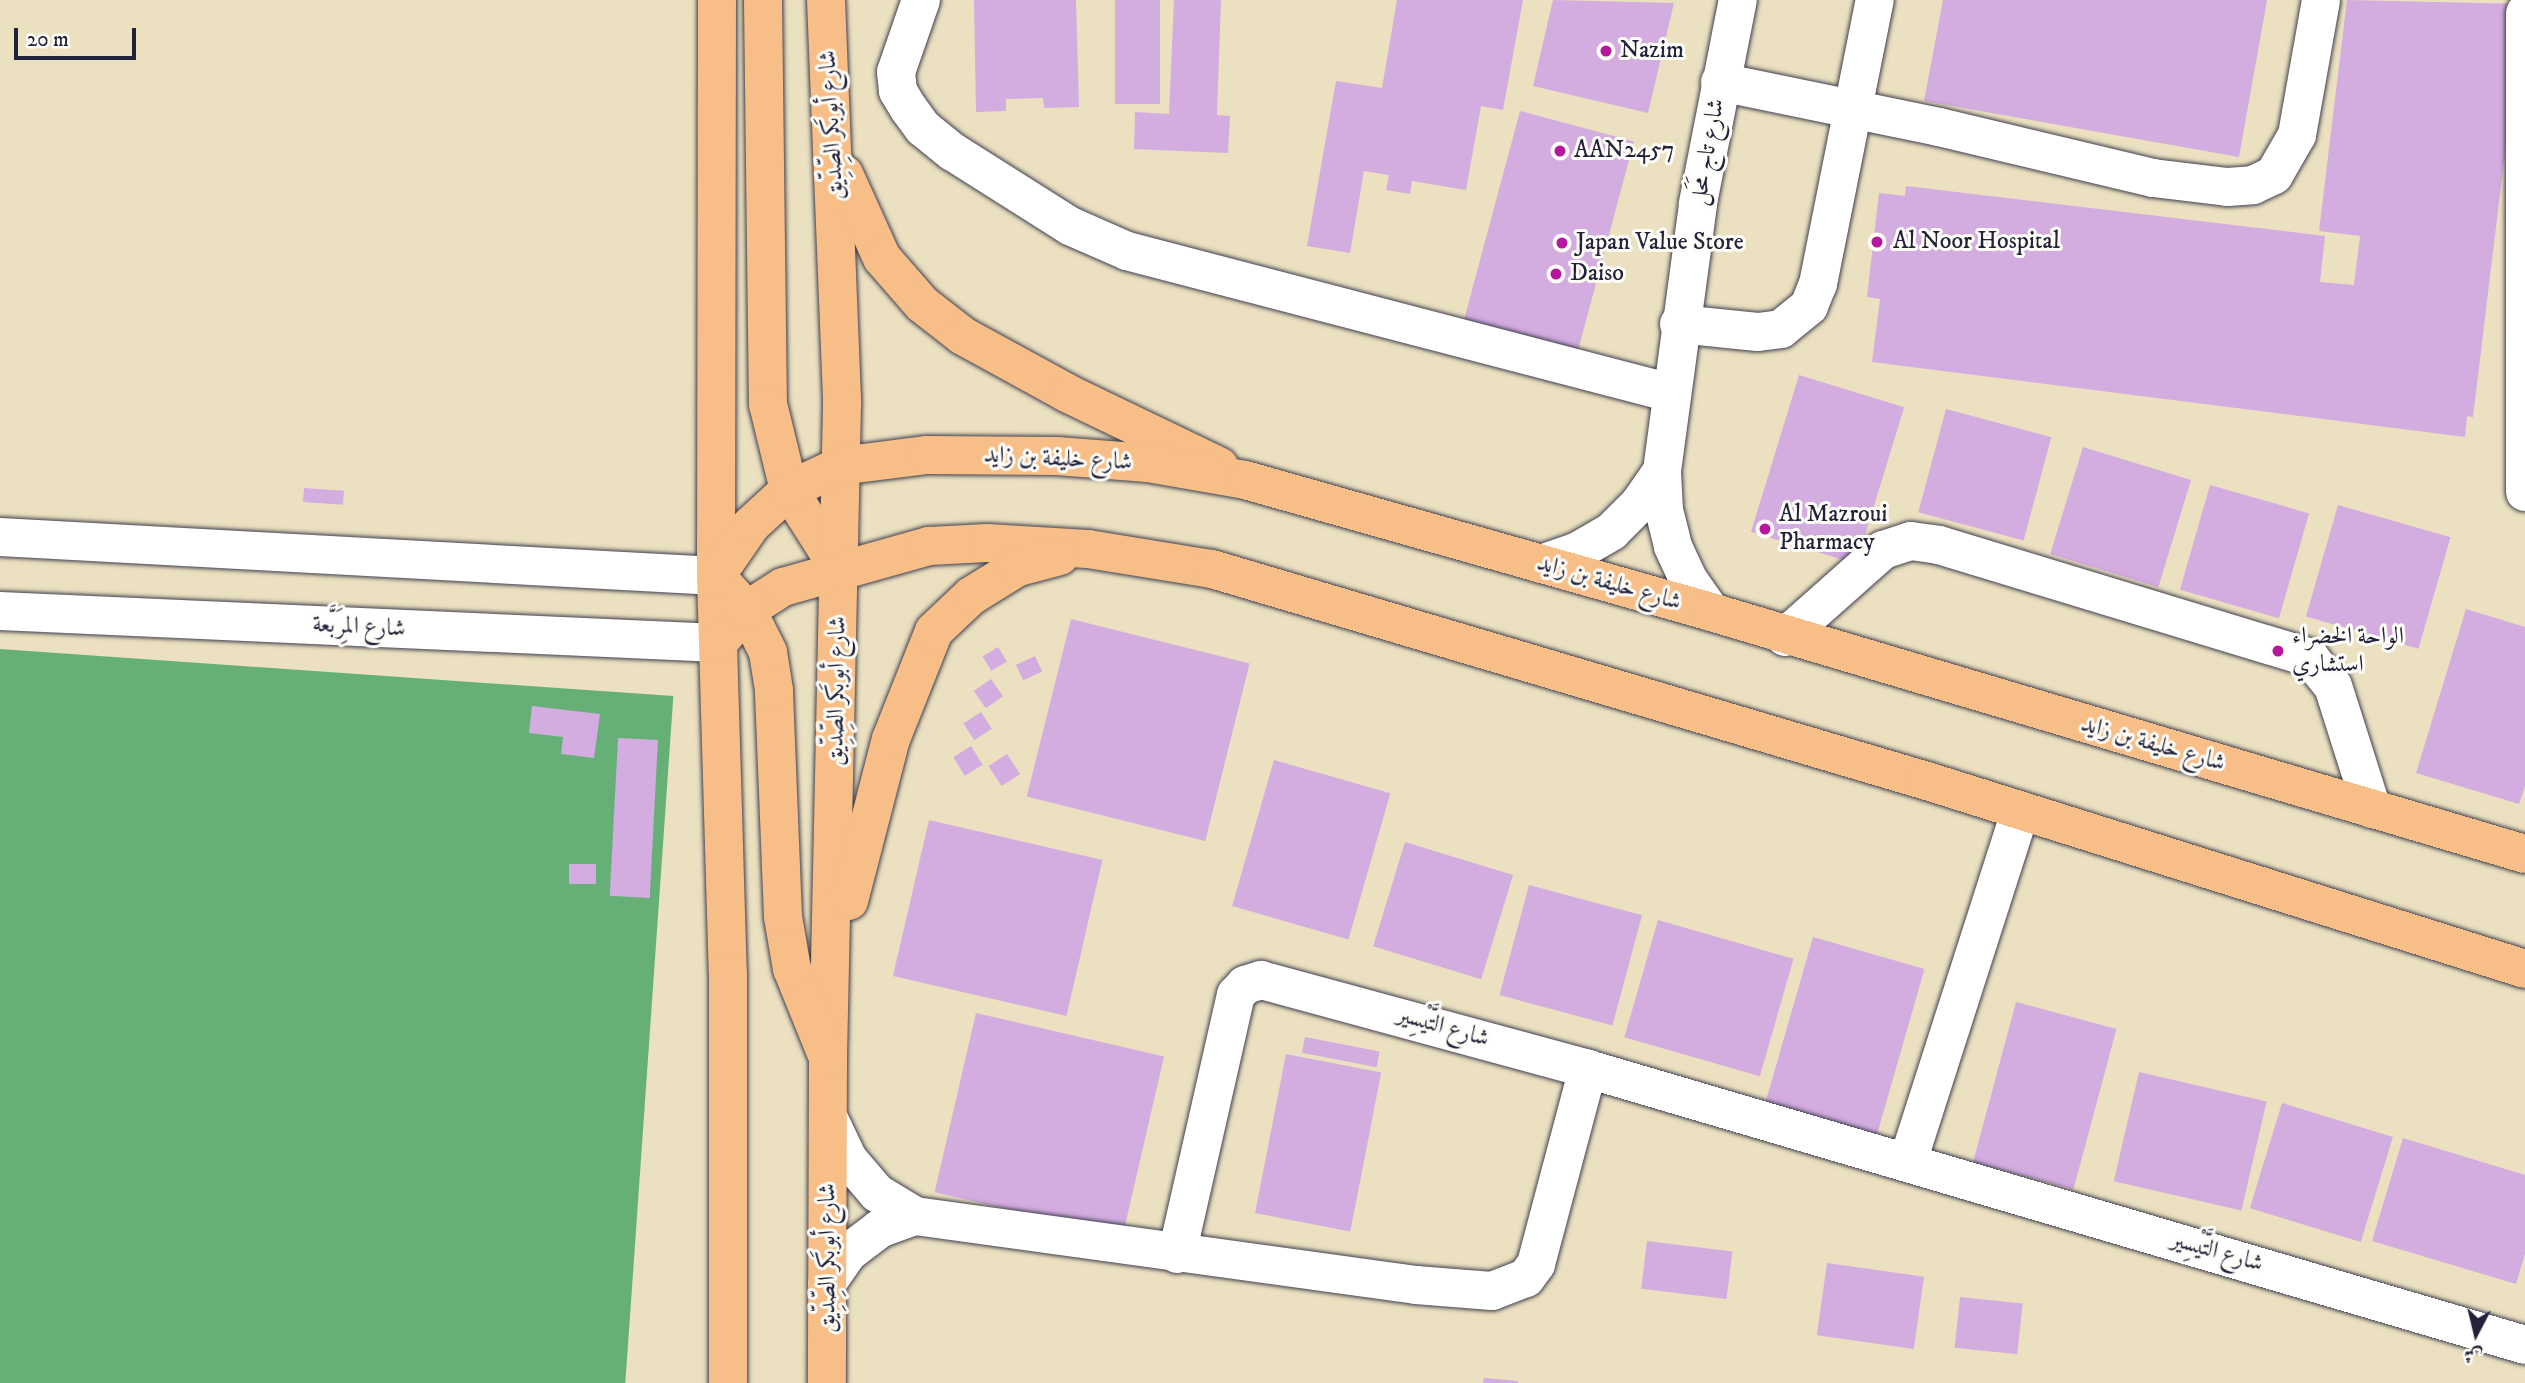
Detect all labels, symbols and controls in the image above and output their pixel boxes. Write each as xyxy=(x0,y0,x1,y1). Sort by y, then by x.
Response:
scale bar xyxy=(18,14,140,58)
text: 20 m xyxy=(27,27,69,53)
place label: Nazim xyxy=(1620,37,1684,65)
marker: Nazim xyxy=(1598,43,1614,59)
street label: شارع أبوبَكر الصِّدِّيق xyxy=(814,49,850,201)
street label: شارع تاج مَحَل xyxy=(1684,96,1732,208)
place label: AAN2457 xyxy=(1574,137,1674,165)
marker: AAN2457 xyxy=(1552,143,1568,159)
place label: Al Noor Hospital xyxy=(1893,228,2060,256)
place label: Japan Value Store xyxy=(1576,229,1744,257)
marker: Al Noor Hospital xyxy=(1867,232,1887,252)
marker: Japan Value Store xyxy=(1554,235,1570,251)
place label: Daiso xyxy=(1570,260,1624,288)
marker: Daiso xyxy=(1548,266,1564,282)
street label: شارع خليفة بن زايد xyxy=(983,441,1133,477)
place label: Al Mazroui Pharmacy xyxy=(1779,501,1888,557)
marker: Al Mazroui Pharmacy xyxy=(1757,521,1773,537)
street label: شارع خليفة بن زايد xyxy=(1534,549,1684,617)
street label: شارع المِرَبَّعة xyxy=(312,610,406,644)
street label: شارع أبوبَكر الصِّدِّيق xyxy=(821,616,853,766)
place label: الواحة الخضراء استشاري xyxy=(2292,623,2404,679)
marker: الواحة الخضراء استشاري xyxy=(2270,643,2286,659)
street label: شارع خليفة بن زايد xyxy=(2078,710,2228,778)
street label: شارع التَّيْسِير xyxy=(1393,1000,1493,1054)
street label: شارع أبوبَكر الصِّدِّيق xyxy=(814,1183,842,1333)
street label: شارع التَّيْسِير xyxy=(2167,1225,2267,1279)
north arrow xyxy=(2441,1299,2511,1369)
text: ش xyxy=(2463,1343,2484,1368)

